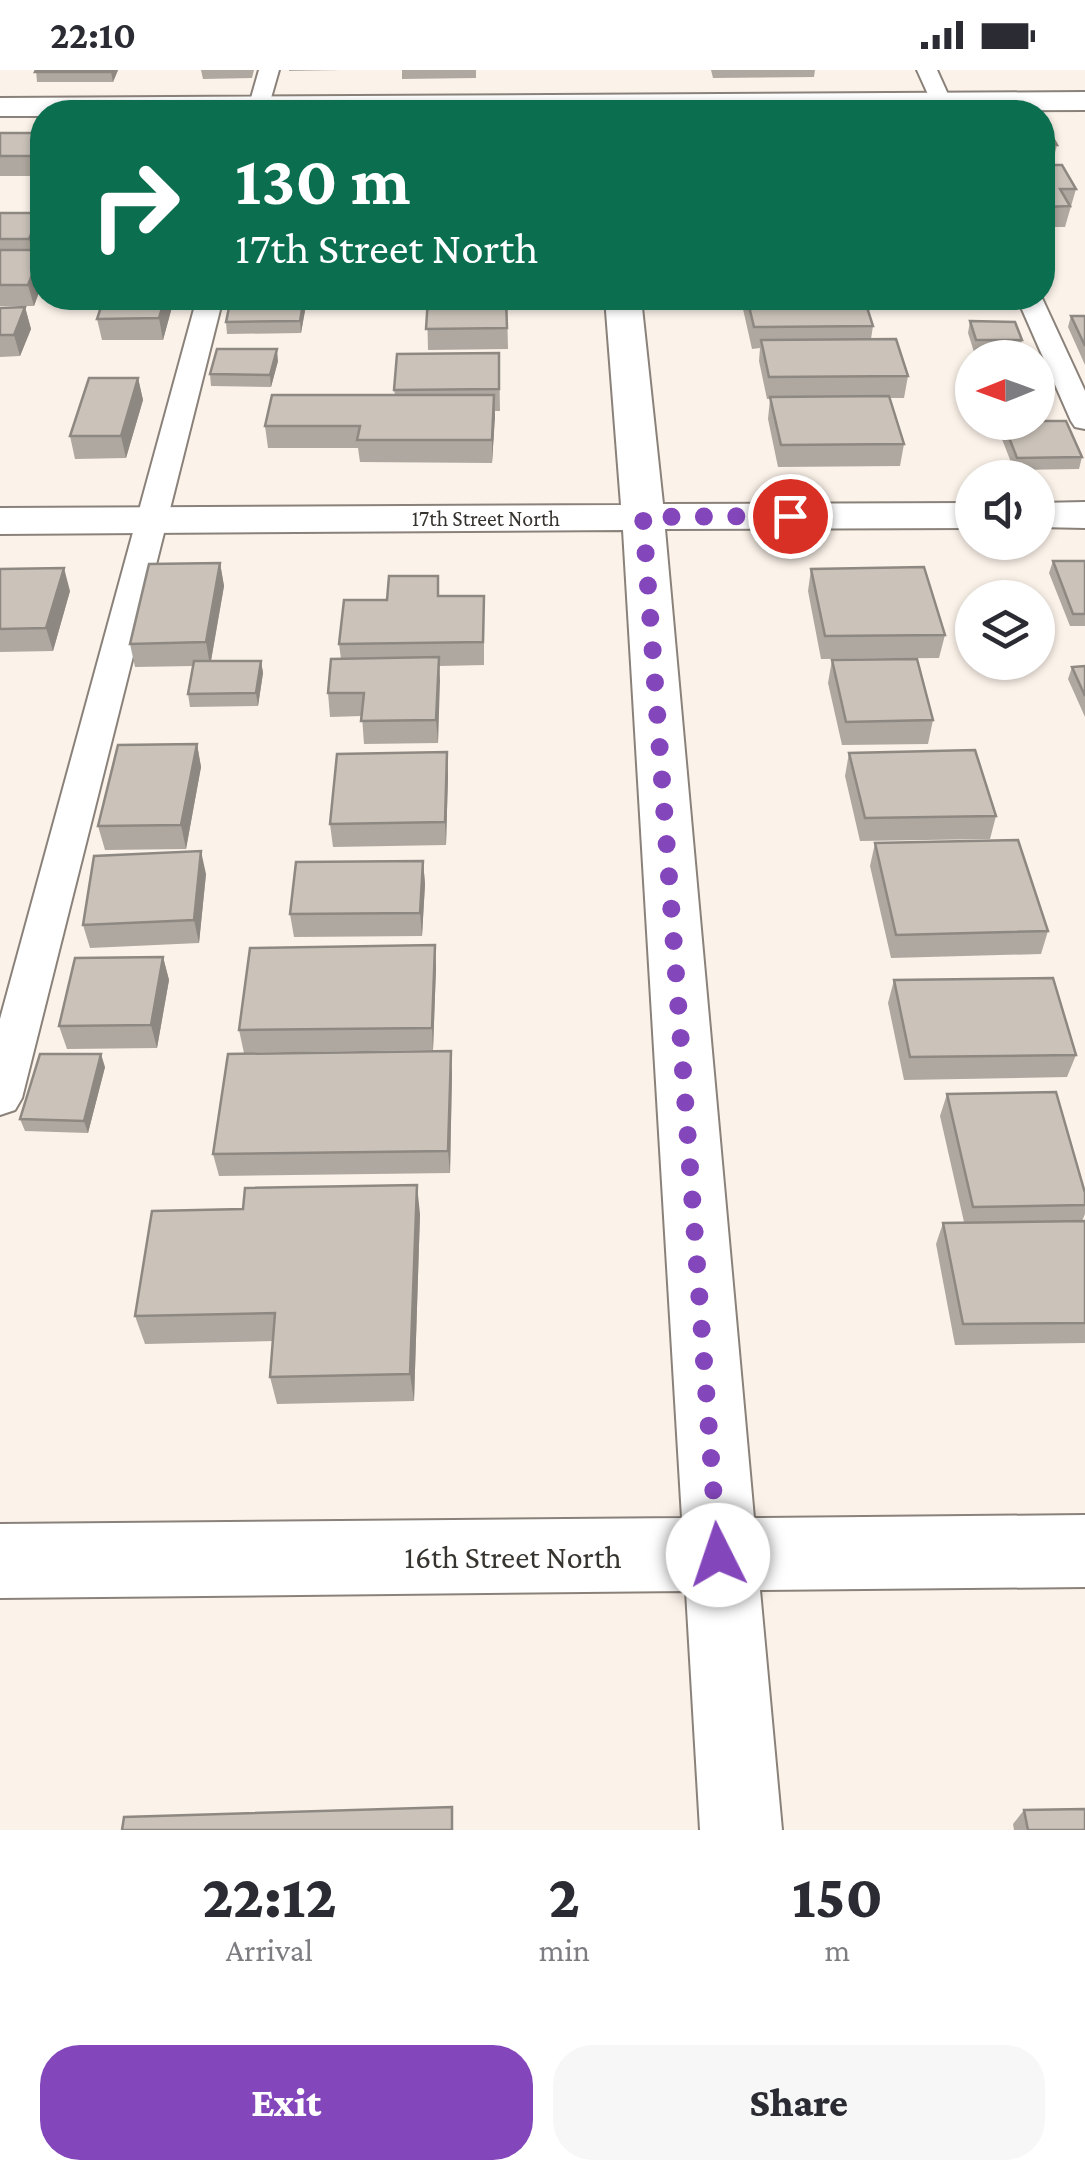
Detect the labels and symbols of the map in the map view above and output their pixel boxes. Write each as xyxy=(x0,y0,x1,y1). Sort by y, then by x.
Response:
north arrow xyxy=(955,340,1055,440)
pin xyxy=(748,474,833,559)
street label: 17th Street North xyxy=(412,506,560,531)
position arrow xyxy=(666,1503,770,1607)
street label: 16th Street North xyxy=(404,1539,622,1575)

